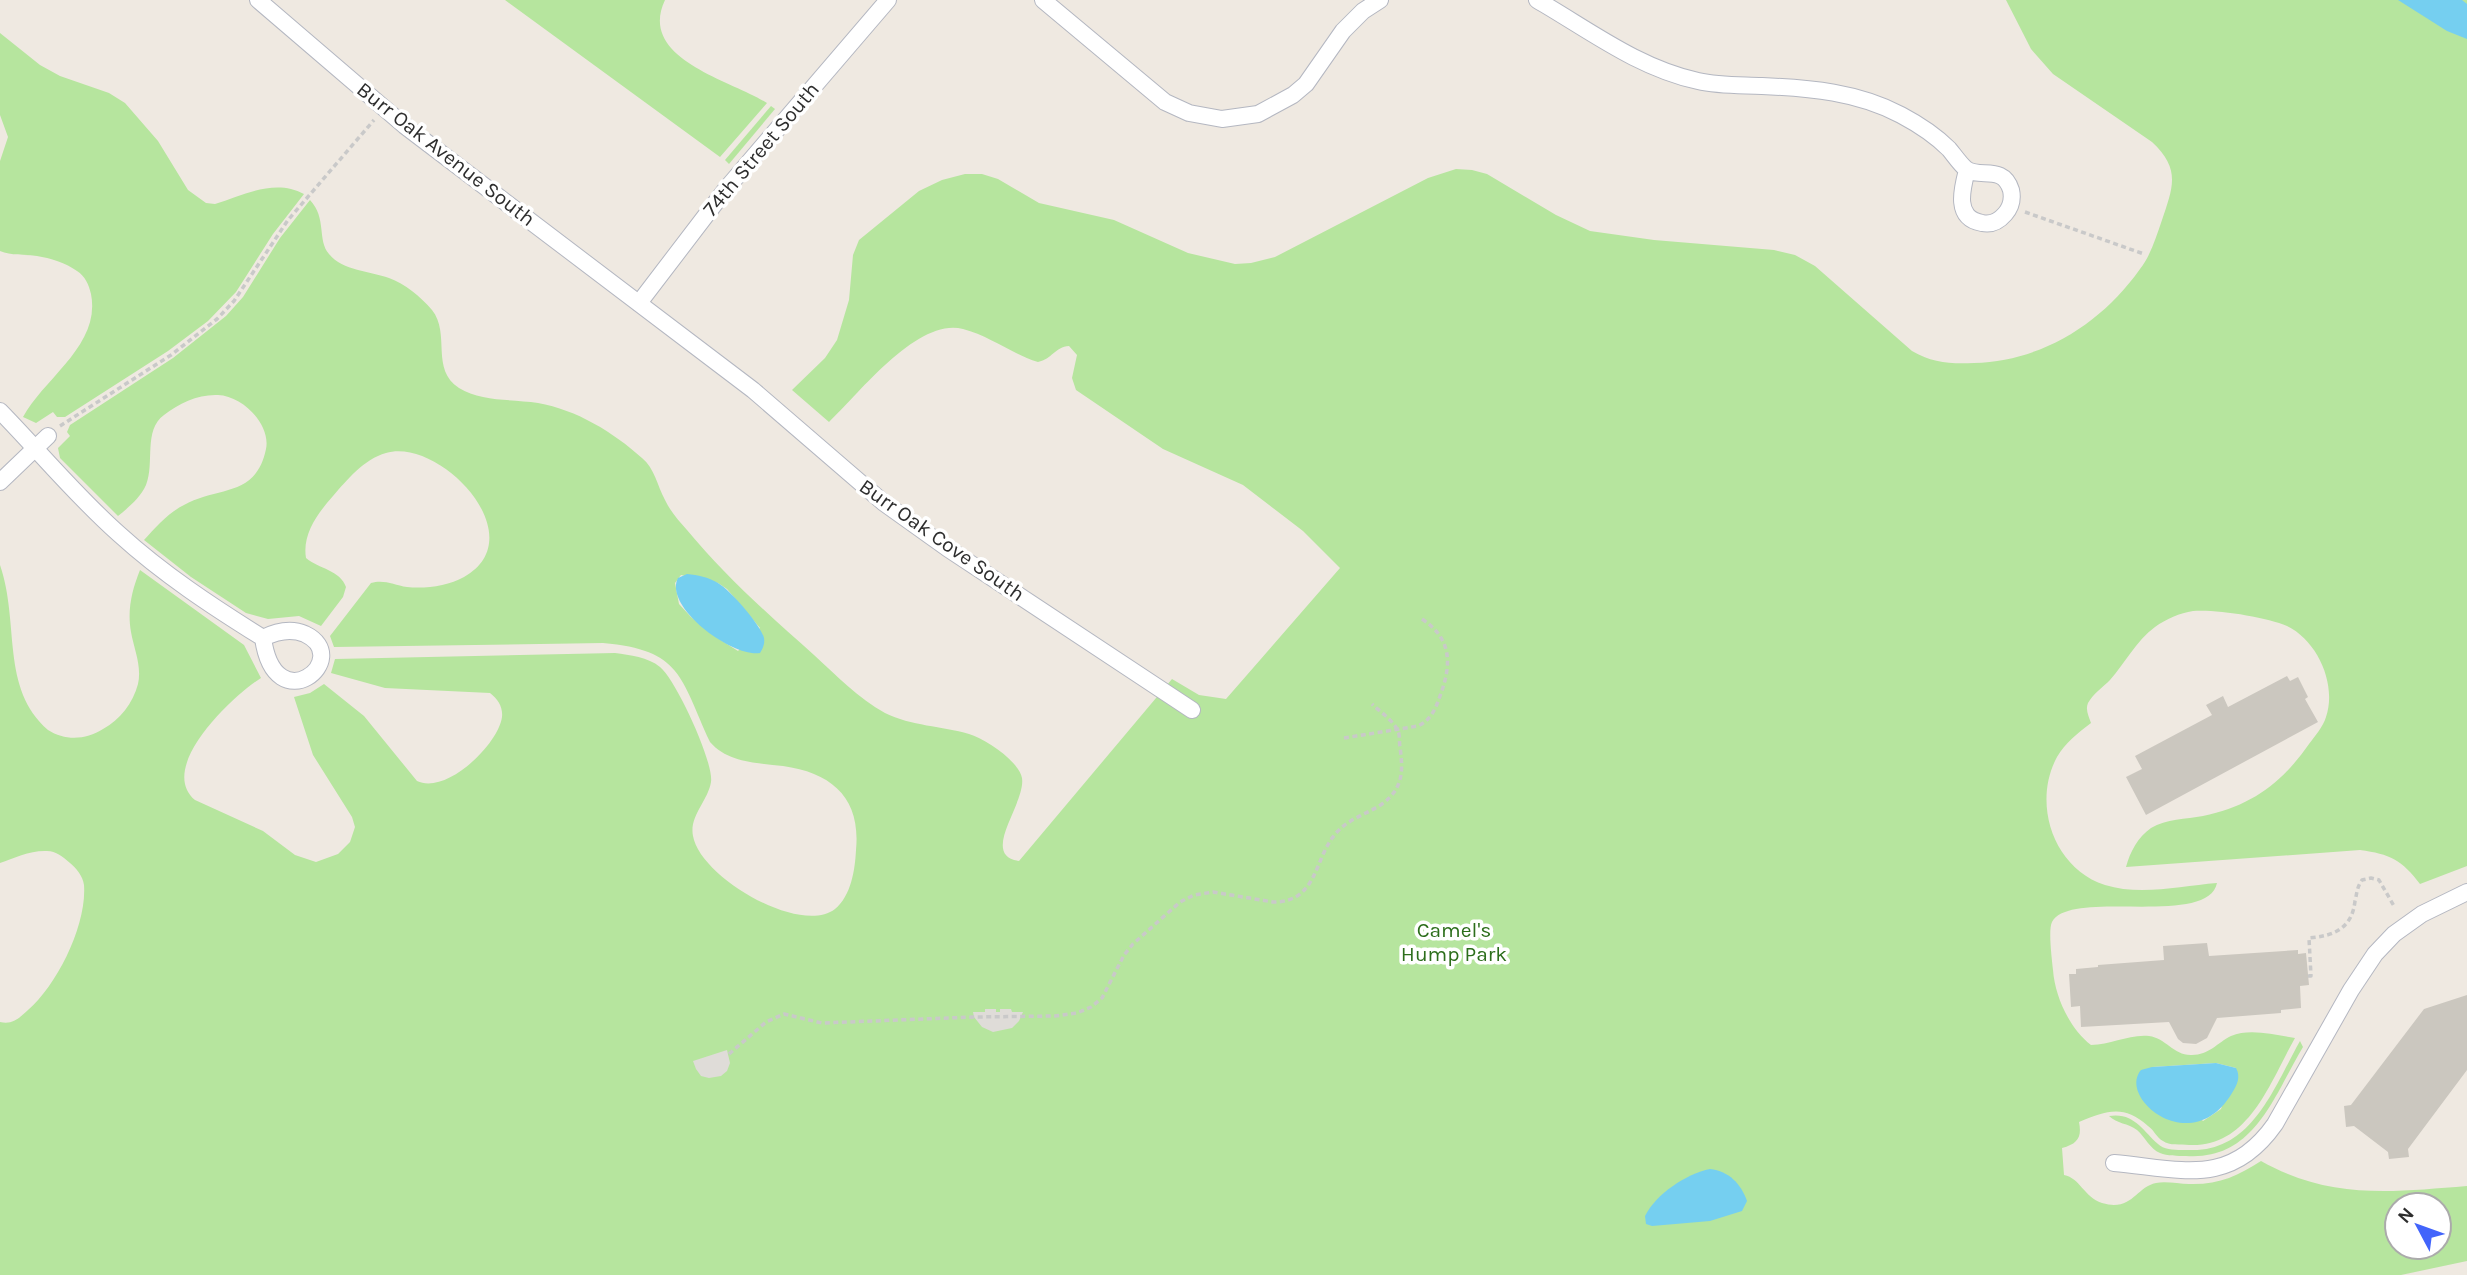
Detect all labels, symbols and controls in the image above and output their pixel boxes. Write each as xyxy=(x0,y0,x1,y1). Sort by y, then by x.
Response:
street label: Burr Oak Avenue South xyxy=(352,77,540,231)
street label: 74th Street South xyxy=(698,77,824,221)
street label: Burr Oak Cove South xyxy=(855,474,1029,606)
park label: Camel's Hump Park xyxy=(1401,918,1507,966)
north arrow xyxy=(2383,1191,2453,1261)
text: N xyxy=(2393,1203,2419,1228)

